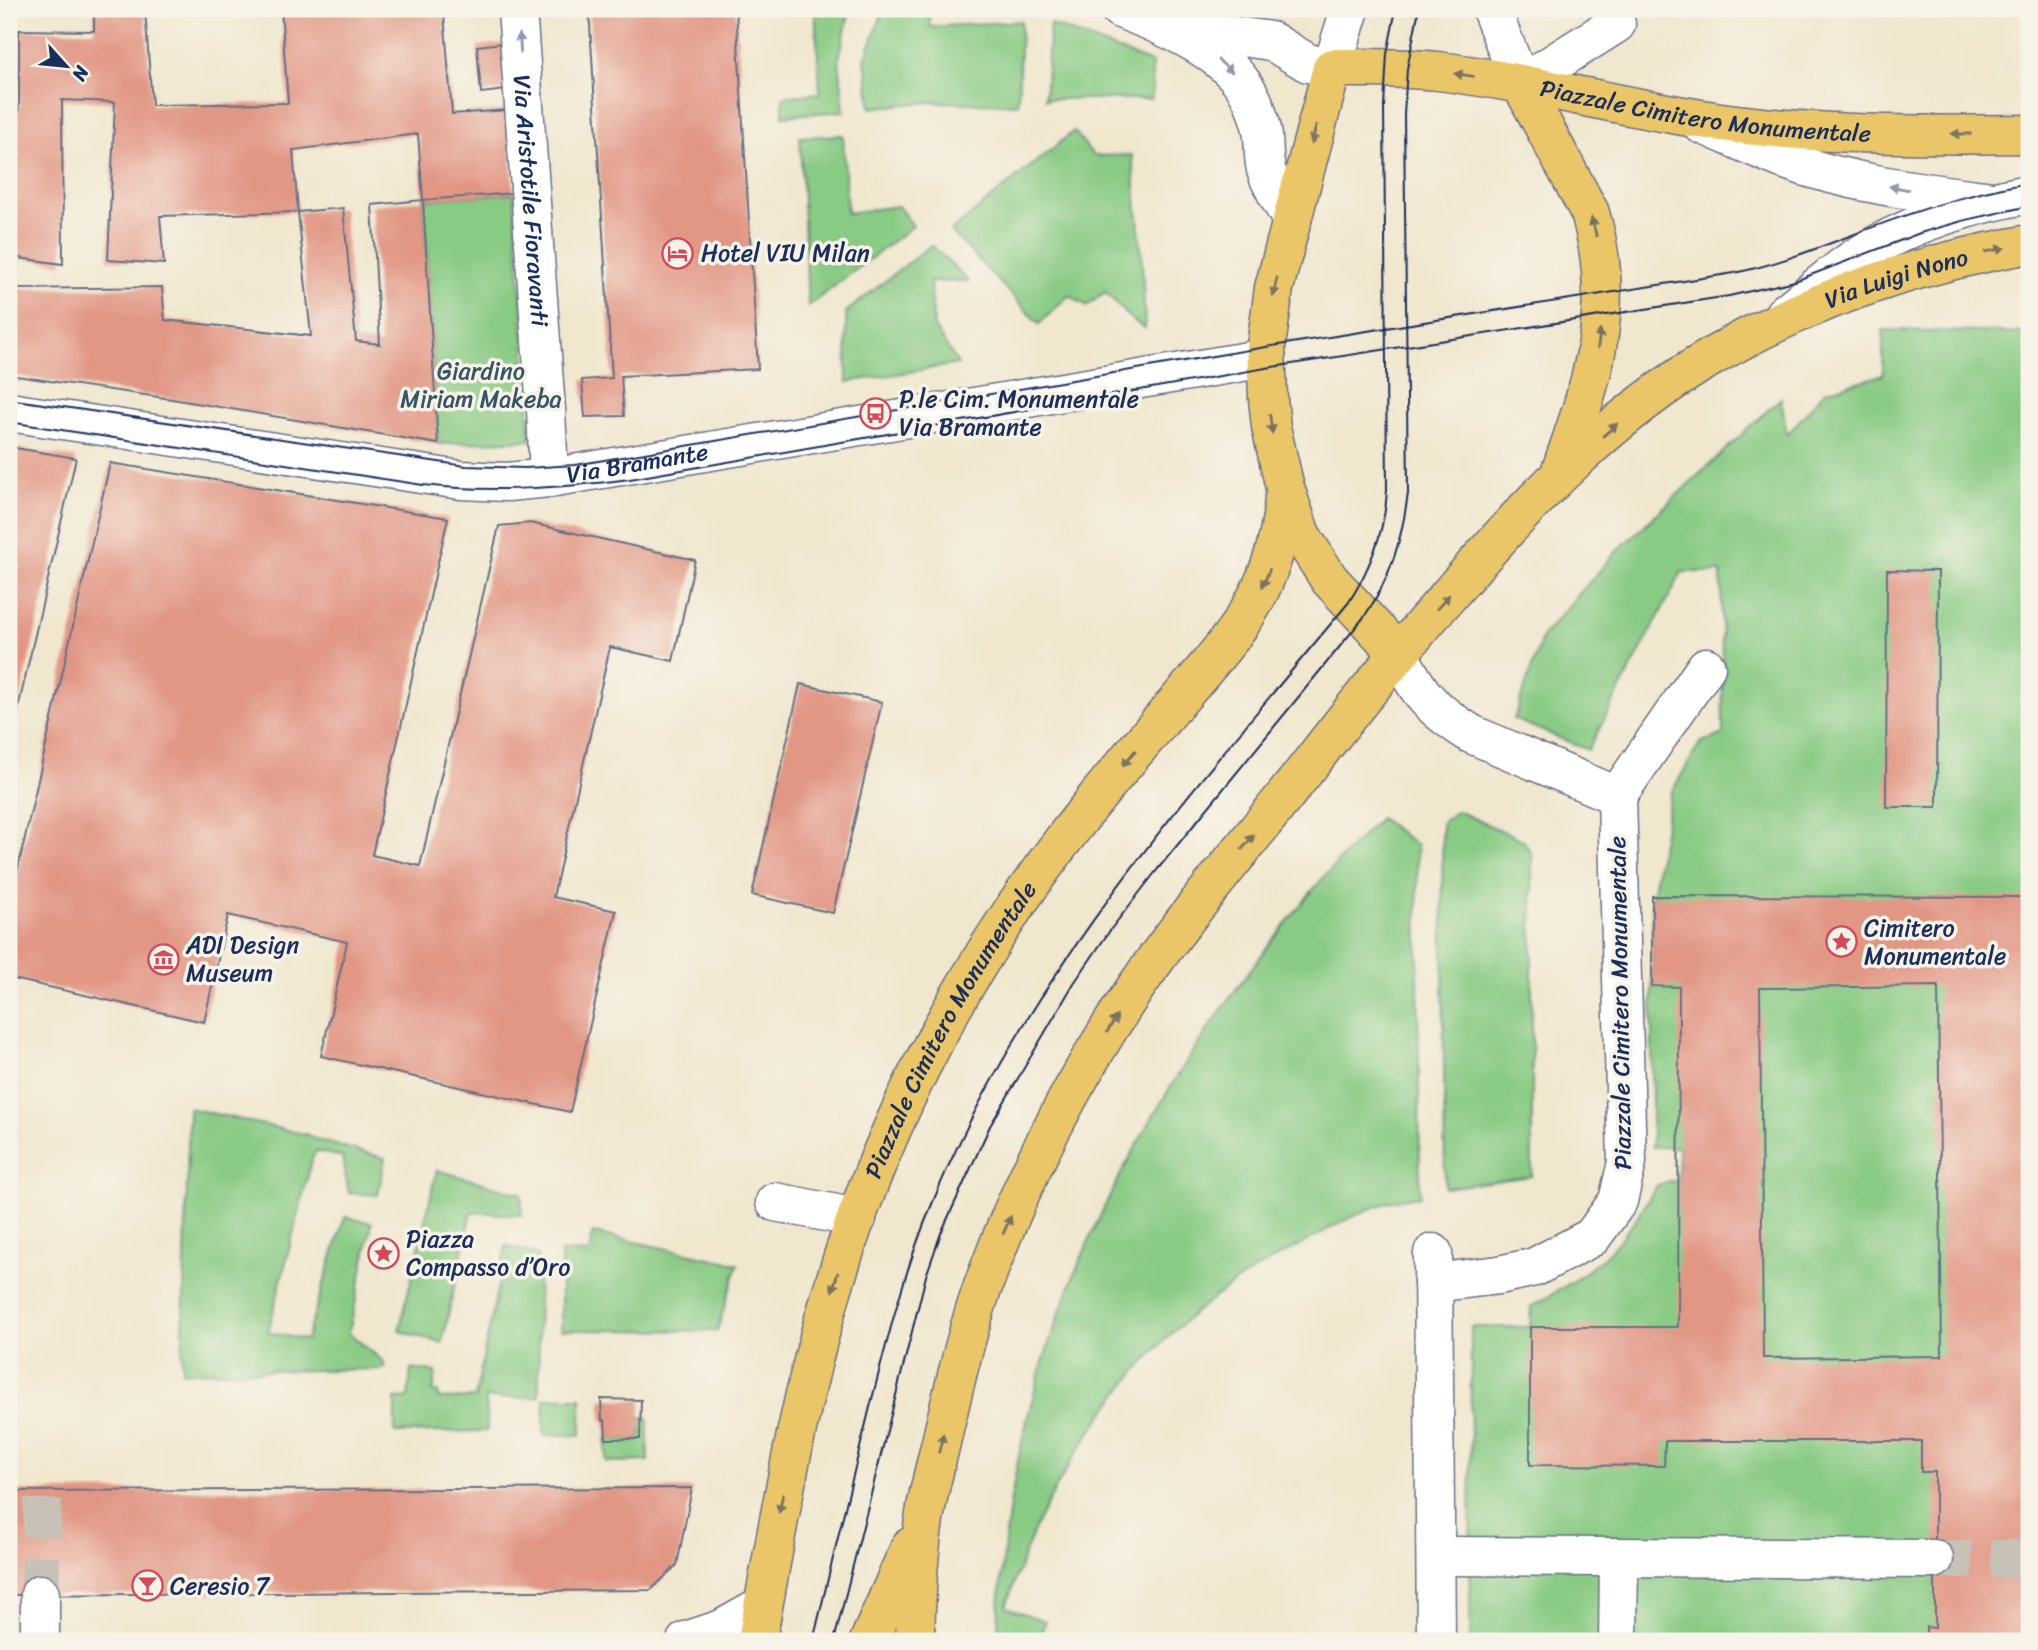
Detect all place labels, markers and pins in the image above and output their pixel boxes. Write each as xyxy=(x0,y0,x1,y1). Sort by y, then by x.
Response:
place label: Hotel VIU Milan xyxy=(701,232,870,274)
hotel icon: Hotel VIU Milan xyxy=(661,236,695,270)
place label: P.le Cim. Monumentale Via Bramante xyxy=(899,378,1139,448)
bus stop icon: P.le Cim. Monumentale Via Bramante xyxy=(859,396,893,430)
place label: Cimitero Monumentale xyxy=(1864,907,2006,977)
place label: ADI Design Museum xyxy=(185,924,299,994)
place icon: Cimitero Monumentale xyxy=(1824,925,1858,959)
museum icon: ADI Design Museum xyxy=(146,942,180,976)
place label: Piazza Compasso d’Oro xyxy=(406,1218,570,1288)
place icon: Piazza Compasso d’Oro xyxy=(366,1236,400,1270)
place label: Ceresio 7 xyxy=(170,1565,271,1607)
bar icon: Ceresio 7 xyxy=(130,1569,164,1603)

